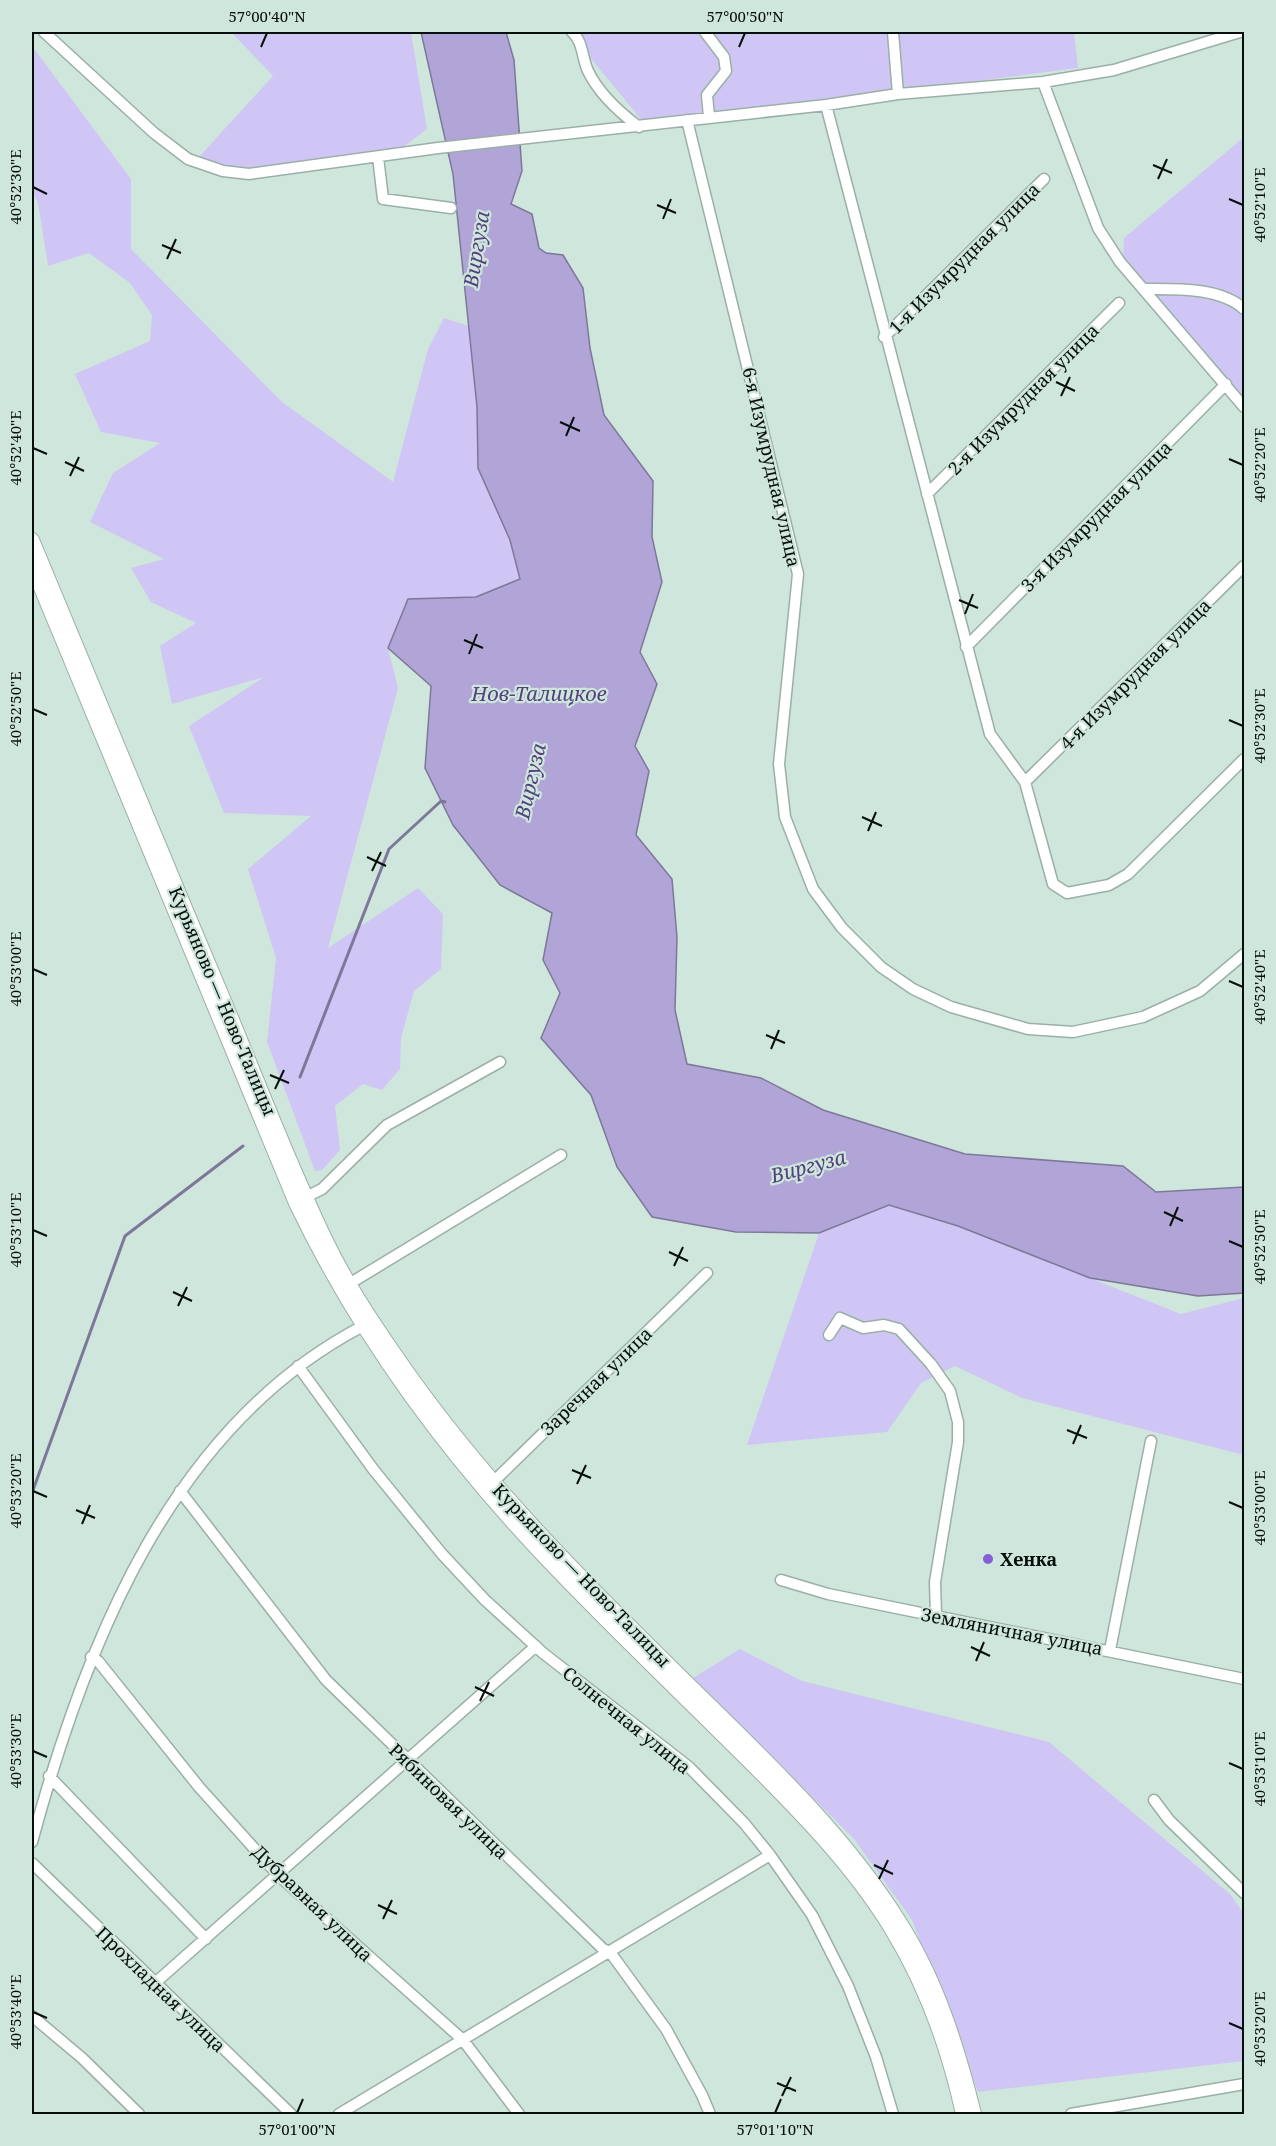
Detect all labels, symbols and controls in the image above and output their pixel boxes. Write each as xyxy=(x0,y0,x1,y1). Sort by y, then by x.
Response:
text: 57°00'40"N xyxy=(228,6,306,26)
text: 57°00'50"N xyxy=(706,6,784,26)
text: 40°52'30"E xyxy=(5,149,25,225)
text: 40°52'10"E xyxy=(1249,167,1269,243)
street label: 1-я Изумрудная улица xyxy=(883,177,1045,339)
water label: Виргуза xyxy=(456,209,495,290)
street label: 2-я Изумрудная улица xyxy=(942,318,1104,480)
street label: 6-я Изумрудная улица xyxy=(737,365,807,569)
text: 40°52'40"E xyxy=(5,410,25,486)
text: 40°52'20"E xyxy=(1249,427,1269,503)
street label: 3-я Изумрудная улица xyxy=(1015,435,1177,597)
street label: 4-я Изумрудная улица xyxy=(1054,593,1216,755)
text: 40°52'50"E xyxy=(5,671,25,747)
water label: Нов-Талицкое xyxy=(470,680,607,707)
text: 40°52'30"E xyxy=(1249,688,1269,764)
water label: Виргуза xyxy=(508,740,552,823)
street label: Курьяново — Ново-Талицы xyxy=(164,883,282,1119)
text: 40°53'00"E xyxy=(5,931,25,1007)
text: 40°52'40"E xyxy=(1249,949,1269,1025)
water label: Виргуза xyxy=(766,1143,849,1189)
text: 40°53'10"E xyxy=(5,1192,25,1268)
text: 40°52'50"E xyxy=(1249,1209,1269,1285)
street label: Заречная улица xyxy=(535,1322,657,1440)
text: 40°53'20"E xyxy=(5,1453,25,1529)
text: 40°53'00"E xyxy=(1249,1470,1269,1546)
street label: Курьяново — Ново-Талицы xyxy=(488,1478,676,1672)
place label: Хенка xyxy=(1000,1547,1058,1571)
marker: Хенка xyxy=(981,1552,995,1566)
street label: Земляничная улица xyxy=(919,1602,1105,1660)
street label: Солнечная улица xyxy=(558,1661,696,1779)
text: 40°53'30"E xyxy=(5,1713,25,1789)
text: 40°53'10"E xyxy=(1249,1731,1269,1807)
street label: Рябиновая улица xyxy=(384,1738,514,1864)
street label: Дубравная улица xyxy=(248,1839,378,1967)
street label: Прохладная улица xyxy=(91,1921,231,2057)
text: 40°53'40"E xyxy=(5,1974,25,2050)
text: 40°53'20"E xyxy=(1249,1991,1269,2067)
text: 57°01'00"N xyxy=(258,2119,336,2139)
text: 57°01'10"N xyxy=(736,2119,814,2139)

